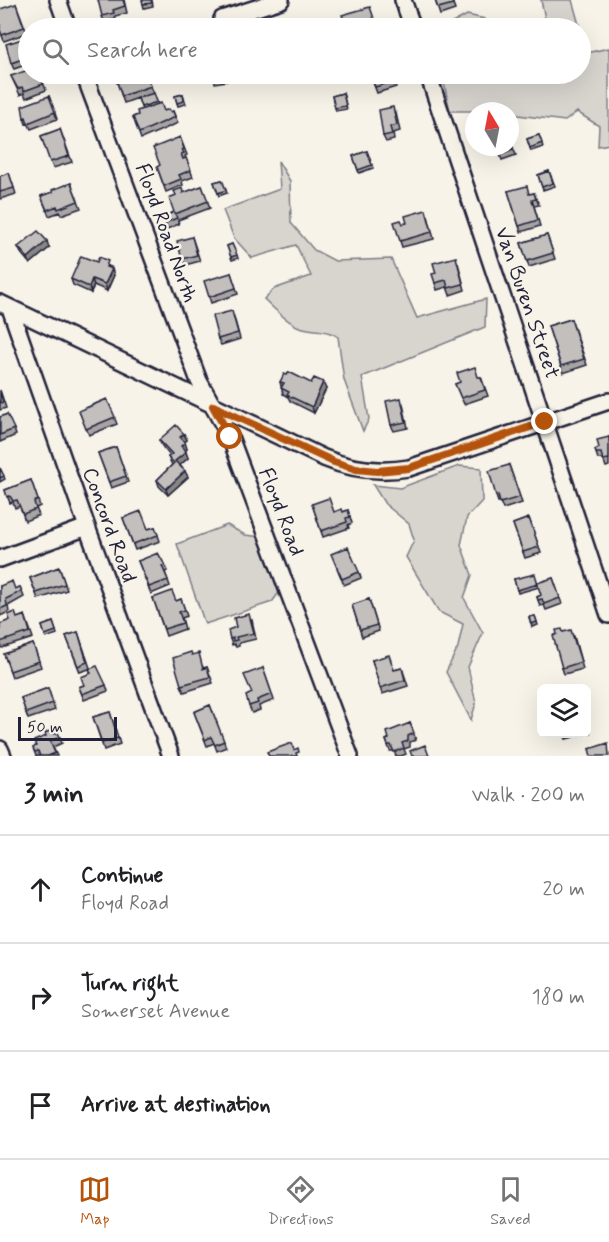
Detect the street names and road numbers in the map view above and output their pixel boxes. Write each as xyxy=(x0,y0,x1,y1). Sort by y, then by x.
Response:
street label: Floyd Road North xyxy=(128,160,204,306)
street label: Van Buren Street xyxy=(488,223,566,383)
street label: Concord Road xyxy=(75,464,143,586)
street label: Floyd Road xyxy=(251,464,311,560)

